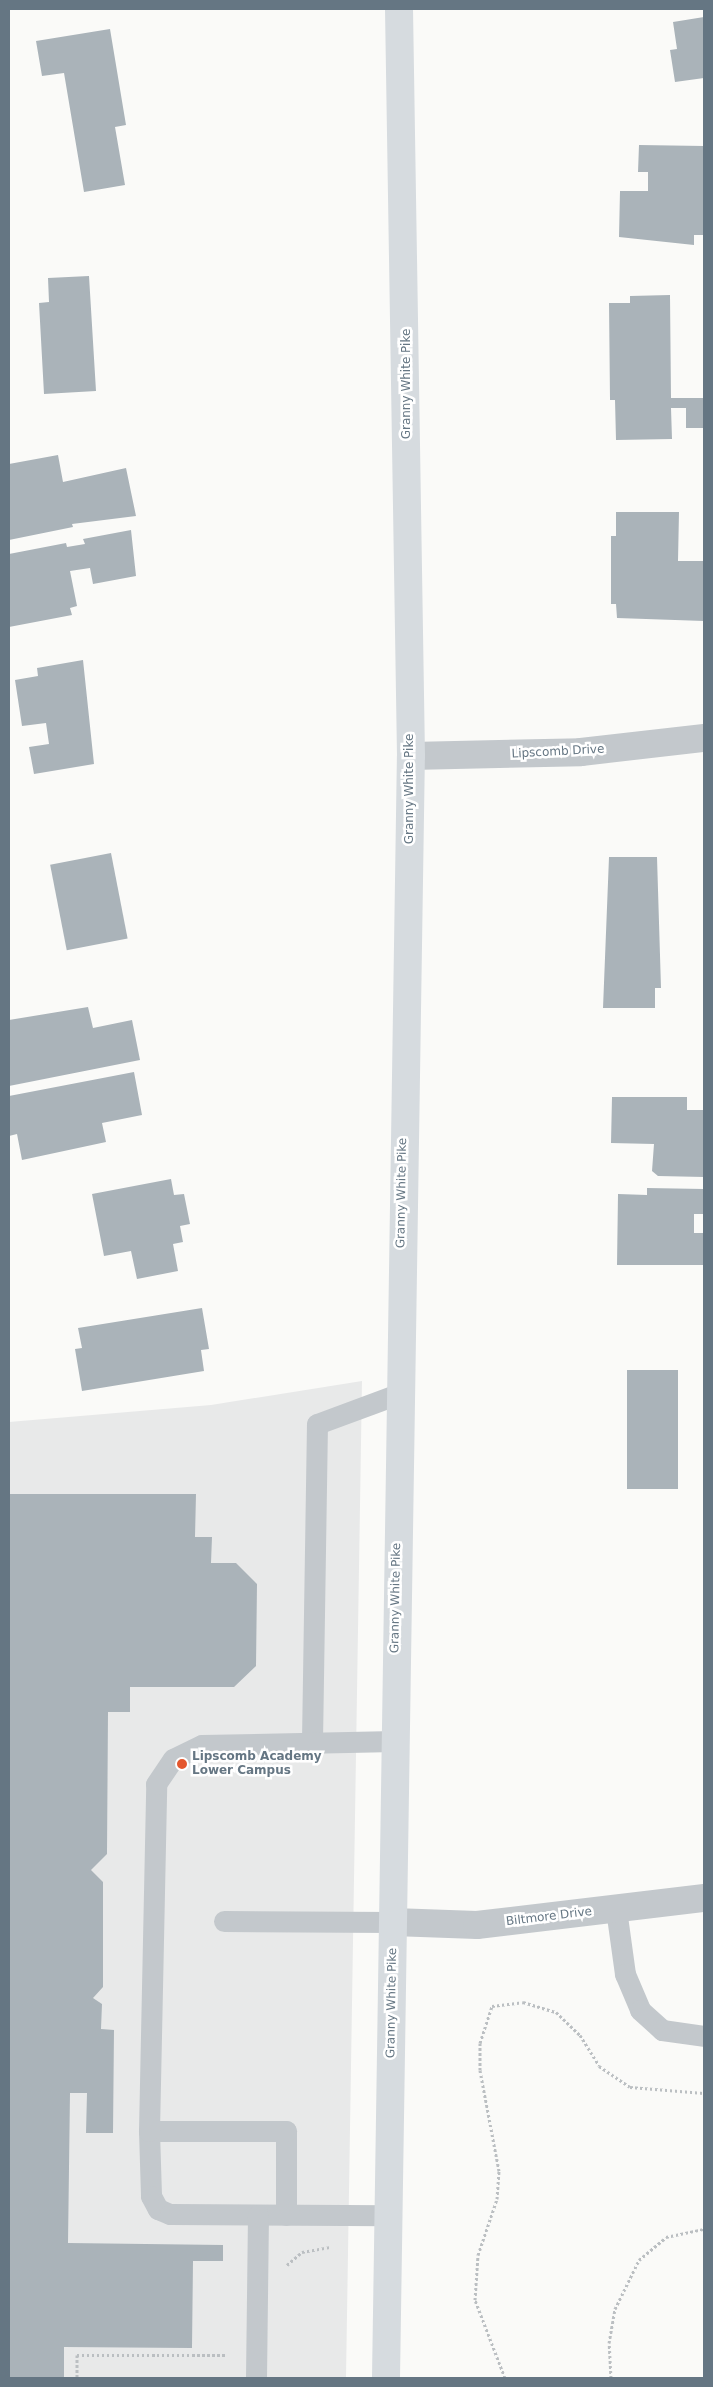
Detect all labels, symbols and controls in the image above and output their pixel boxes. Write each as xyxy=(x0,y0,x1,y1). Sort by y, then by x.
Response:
street label: Granny White Pike xyxy=(400,329,414,439)
street label: Granny White Pike xyxy=(403,734,417,844)
street label: Lipscomb Drive xyxy=(511,742,605,762)
street label: Granny White Pike xyxy=(394,1138,410,1248)
street label: Granny White Pike xyxy=(388,1543,404,1653)
place label: Lipscomb Academy Lower Campus xyxy=(192,1750,322,1778)
marker: Lipscomb Academy Lower Campus xyxy=(176,1758,188,1770)
street label: Biltmore Drive xyxy=(505,1905,593,1929)
street label: Granny White Pike xyxy=(384,1948,400,2058)

